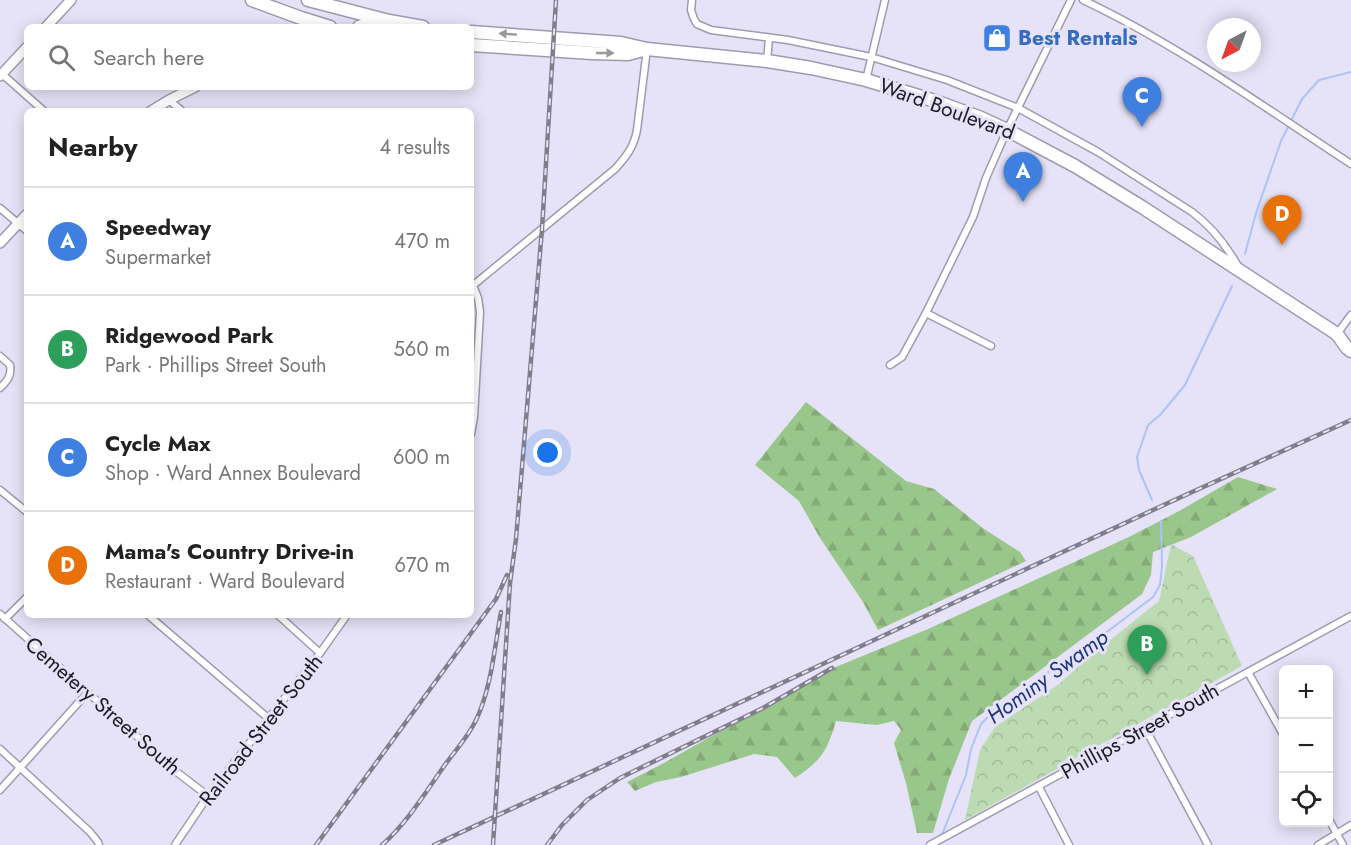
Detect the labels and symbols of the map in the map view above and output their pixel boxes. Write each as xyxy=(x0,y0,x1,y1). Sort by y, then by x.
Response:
north arrow xyxy=(1207,18,1261,72)
shop icon: Best Rentals xyxy=(981,22,1013,54)
place label: Best Rentals xyxy=(1018,23,1138,53)
one-way arrow xyxy=(499,30,518,39)
one-way arrow xyxy=(596,48,615,58)
street label: Ward Boulevard xyxy=(875,71,1019,147)
pin: C xyxy=(1122,78,1162,127)
pin: A xyxy=(1004,152,1042,202)
pin: D xyxy=(1262,196,1302,245)
your location xyxy=(533,438,562,467)
water label: Hominy Swamp xyxy=(980,621,1114,731)
pin: B xyxy=(1128,626,1166,675)
street label: Cemetery Street South xyxy=(18,630,188,782)
street label: Railroad Street South xyxy=(192,648,330,812)
street label: Phillips Street South xyxy=(1056,675,1224,787)

